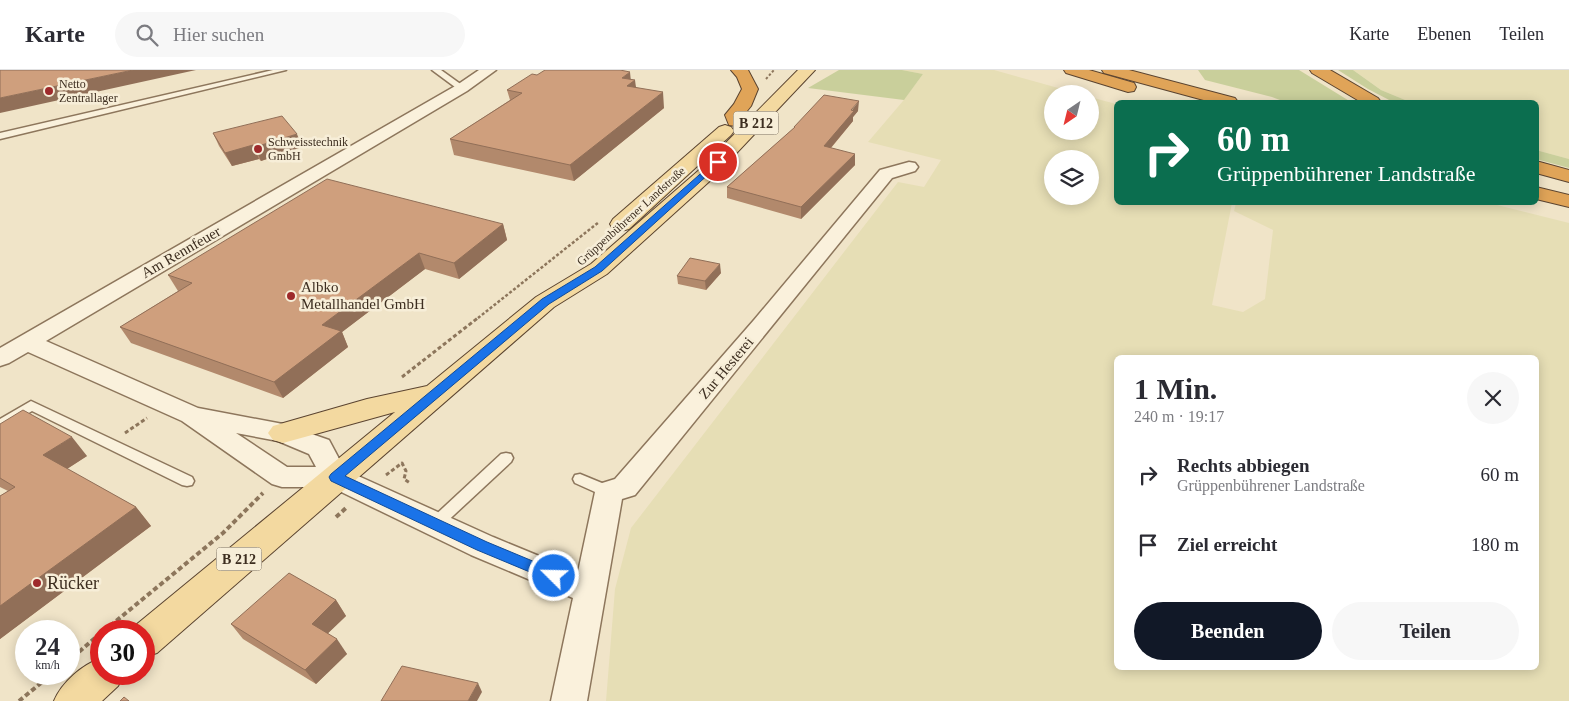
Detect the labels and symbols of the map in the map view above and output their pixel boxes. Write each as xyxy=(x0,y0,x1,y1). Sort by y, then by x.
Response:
place label: Netto Zentrallager xyxy=(59,77,118,105)
marker: Netto Zentrallager xyxy=(43,85,55,97)
north arrow xyxy=(1044,85,1099,140)
road number: B 212 xyxy=(734,112,778,134)
place label: Schweisstechnik GmbH xyxy=(268,135,348,163)
pin xyxy=(697,141,739,183)
marker: Schweisstechnik GmbH xyxy=(252,143,264,155)
street label: Grüppenbührener Landstraße xyxy=(574,164,688,268)
street label: Am Rennfeuer xyxy=(139,223,223,281)
place label: Albko Metallhandel GmbH xyxy=(301,279,425,312)
marker: Albko Metallhandel GmbH xyxy=(285,290,297,302)
street label: Zur Hesterei xyxy=(696,334,756,402)
road number: B 212 xyxy=(216,548,262,570)
position arrow xyxy=(527,549,579,601)
place label: Rücker xyxy=(47,573,99,593)
marker: Rücker xyxy=(31,577,43,589)
speed limit sign: 30 xyxy=(90,620,155,685)

